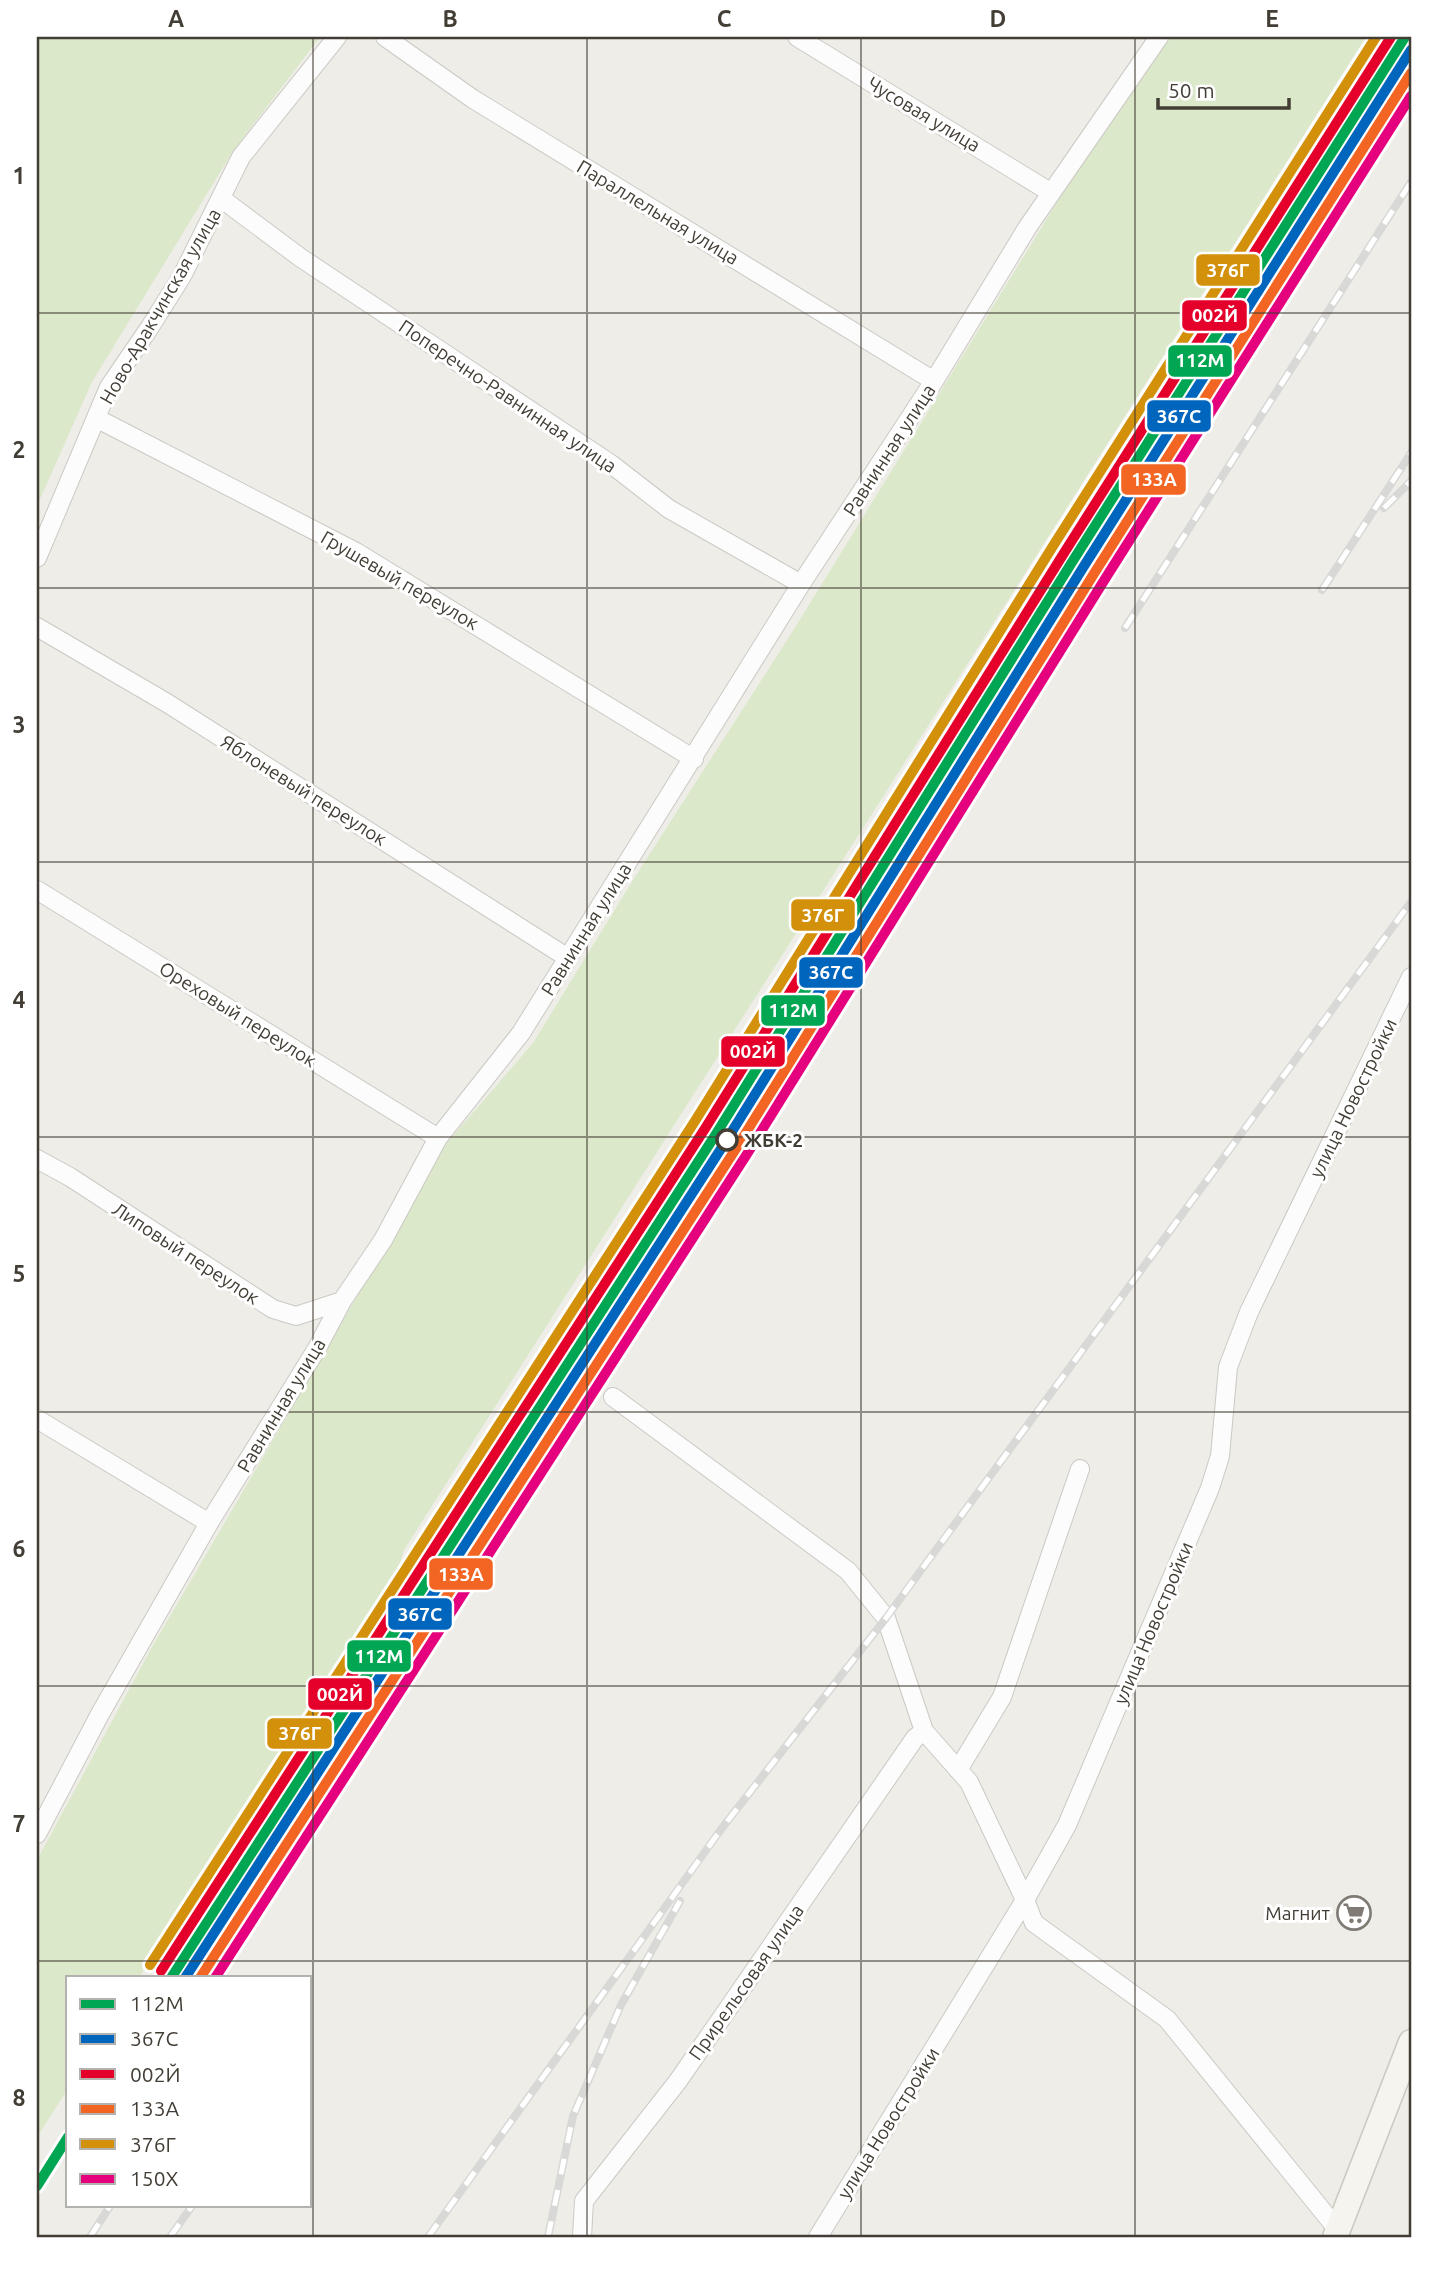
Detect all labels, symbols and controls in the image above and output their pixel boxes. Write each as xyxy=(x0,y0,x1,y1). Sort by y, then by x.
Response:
text: A xyxy=(168,6,184,31)
text: B xyxy=(442,6,458,31)
text: C xyxy=(717,6,732,31)
text: D xyxy=(990,6,1006,31)
text: E xyxy=(1265,6,1279,31)
scale bar xyxy=(1158,66,1289,110)
street label: Чусовая улица xyxy=(864,72,984,156)
text: 50 m xyxy=(1168,78,1215,102)
street label: Параллельная улица xyxy=(573,155,743,269)
text: 1 xyxy=(13,163,25,188)
street label: Ново-Аракчинская улица xyxy=(95,204,225,408)
line badge: 376Г xyxy=(1195,253,1261,287)
text: 376Г xyxy=(1207,259,1250,281)
line badge: 002Й xyxy=(1181,299,1248,332)
text: 002Й xyxy=(1192,304,1238,326)
street label: Поперечно-Равнинная улица xyxy=(395,315,621,477)
line badge: 112М xyxy=(1167,344,1233,378)
text: 112М xyxy=(1175,349,1225,371)
street label: Равнинная улица xyxy=(838,380,940,520)
line badge: 367С xyxy=(1146,399,1212,433)
text: 367С xyxy=(1157,405,1201,427)
text: 2 xyxy=(13,437,25,462)
line badge: 133А xyxy=(1120,463,1187,496)
text: 133А xyxy=(1131,468,1177,490)
street label: Грушевый переулок xyxy=(317,526,483,634)
text: 3 xyxy=(13,712,25,737)
street label: Яблоневый переулок xyxy=(217,730,391,850)
street label: Равнинная улица xyxy=(536,859,636,999)
line badge: 376Г xyxy=(790,898,856,932)
text: 376Г xyxy=(802,904,845,926)
line badge: 367С xyxy=(798,956,864,989)
street label: Ореховый переулок xyxy=(155,957,321,1071)
text: 367С xyxy=(809,961,853,983)
text: 4 xyxy=(13,987,26,1012)
line badge: 112М xyxy=(760,994,826,1027)
text: 112М xyxy=(768,999,818,1021)
street label: улица Новостройки xyxy=(1305,1015,1401,1181)
line badge: 002Й xyxy=(720,1035,786,1068)
text: 002Й xyxy=(730,1040,776,1062)
marker: ЖБК-2 xyxy=(716,1129,738,1151)
place label: ЖБК-2 xyxy=(744,1129,803,1151)
street label: Липовый переулок xyxy=(109,1197,264,1309)
text: 5 xyxy=(13,1261,25,1286)
street label: Равнинная улица xyxy=(232,1334,330,1476)
text: 6 xyxy=(13,1536,26,1561)
street label: улица Новостройки xyxy=(1109,1538,1197,1708)
line badge: 133А xyxy=(428,1557,494,1591)
text: 133А xyxy=(438,1563,484,1585)
line badge: 367С xyxy=(387,1597,453,1631)
text: 367С xyxy=(398,1603,442,1625)
line badge: 112М xyxy=(346,1639,412,1673)
text: 112М xyxy=(354,1645,404,1667)
line badge: 002Й xyxy=(307,1677,373,1711)
text: 002Й xyxy=(317,1683,363,1705)
line badge: 376Г xyxy=(266,1717,333,1750)
text: 376Г xyxy=(279,1722,322,1744)
text: 7 xyxy=(13,1811,25,1836)
supermarket icon: Магнит xyxy=(1335,1894,1373,1932)
street label: Прирельсовая улица xyxy=(684,1900,808,2064)
place label: Магнит xyxy=(1265,1902,1331,1924)
legend xyxy=(66,1976,312,2208)
text: 112М xyxy=(130,1991,184,2015)
text: 367С xyxy=(130,2026,179,2050)
street label: улица Новостройки xyxy=(832,2043,944,2203)
text: 002Й xyxy=(130,2062,181,2086)
text: 8 xyxy=(13,2085,25,2110)
text: 133А xyxy=(130,2096,180,2120)
text: 376Г xyxy=(130,2132,176,2156)
text: 150Х xyxy=(130,2166,179,2190)

